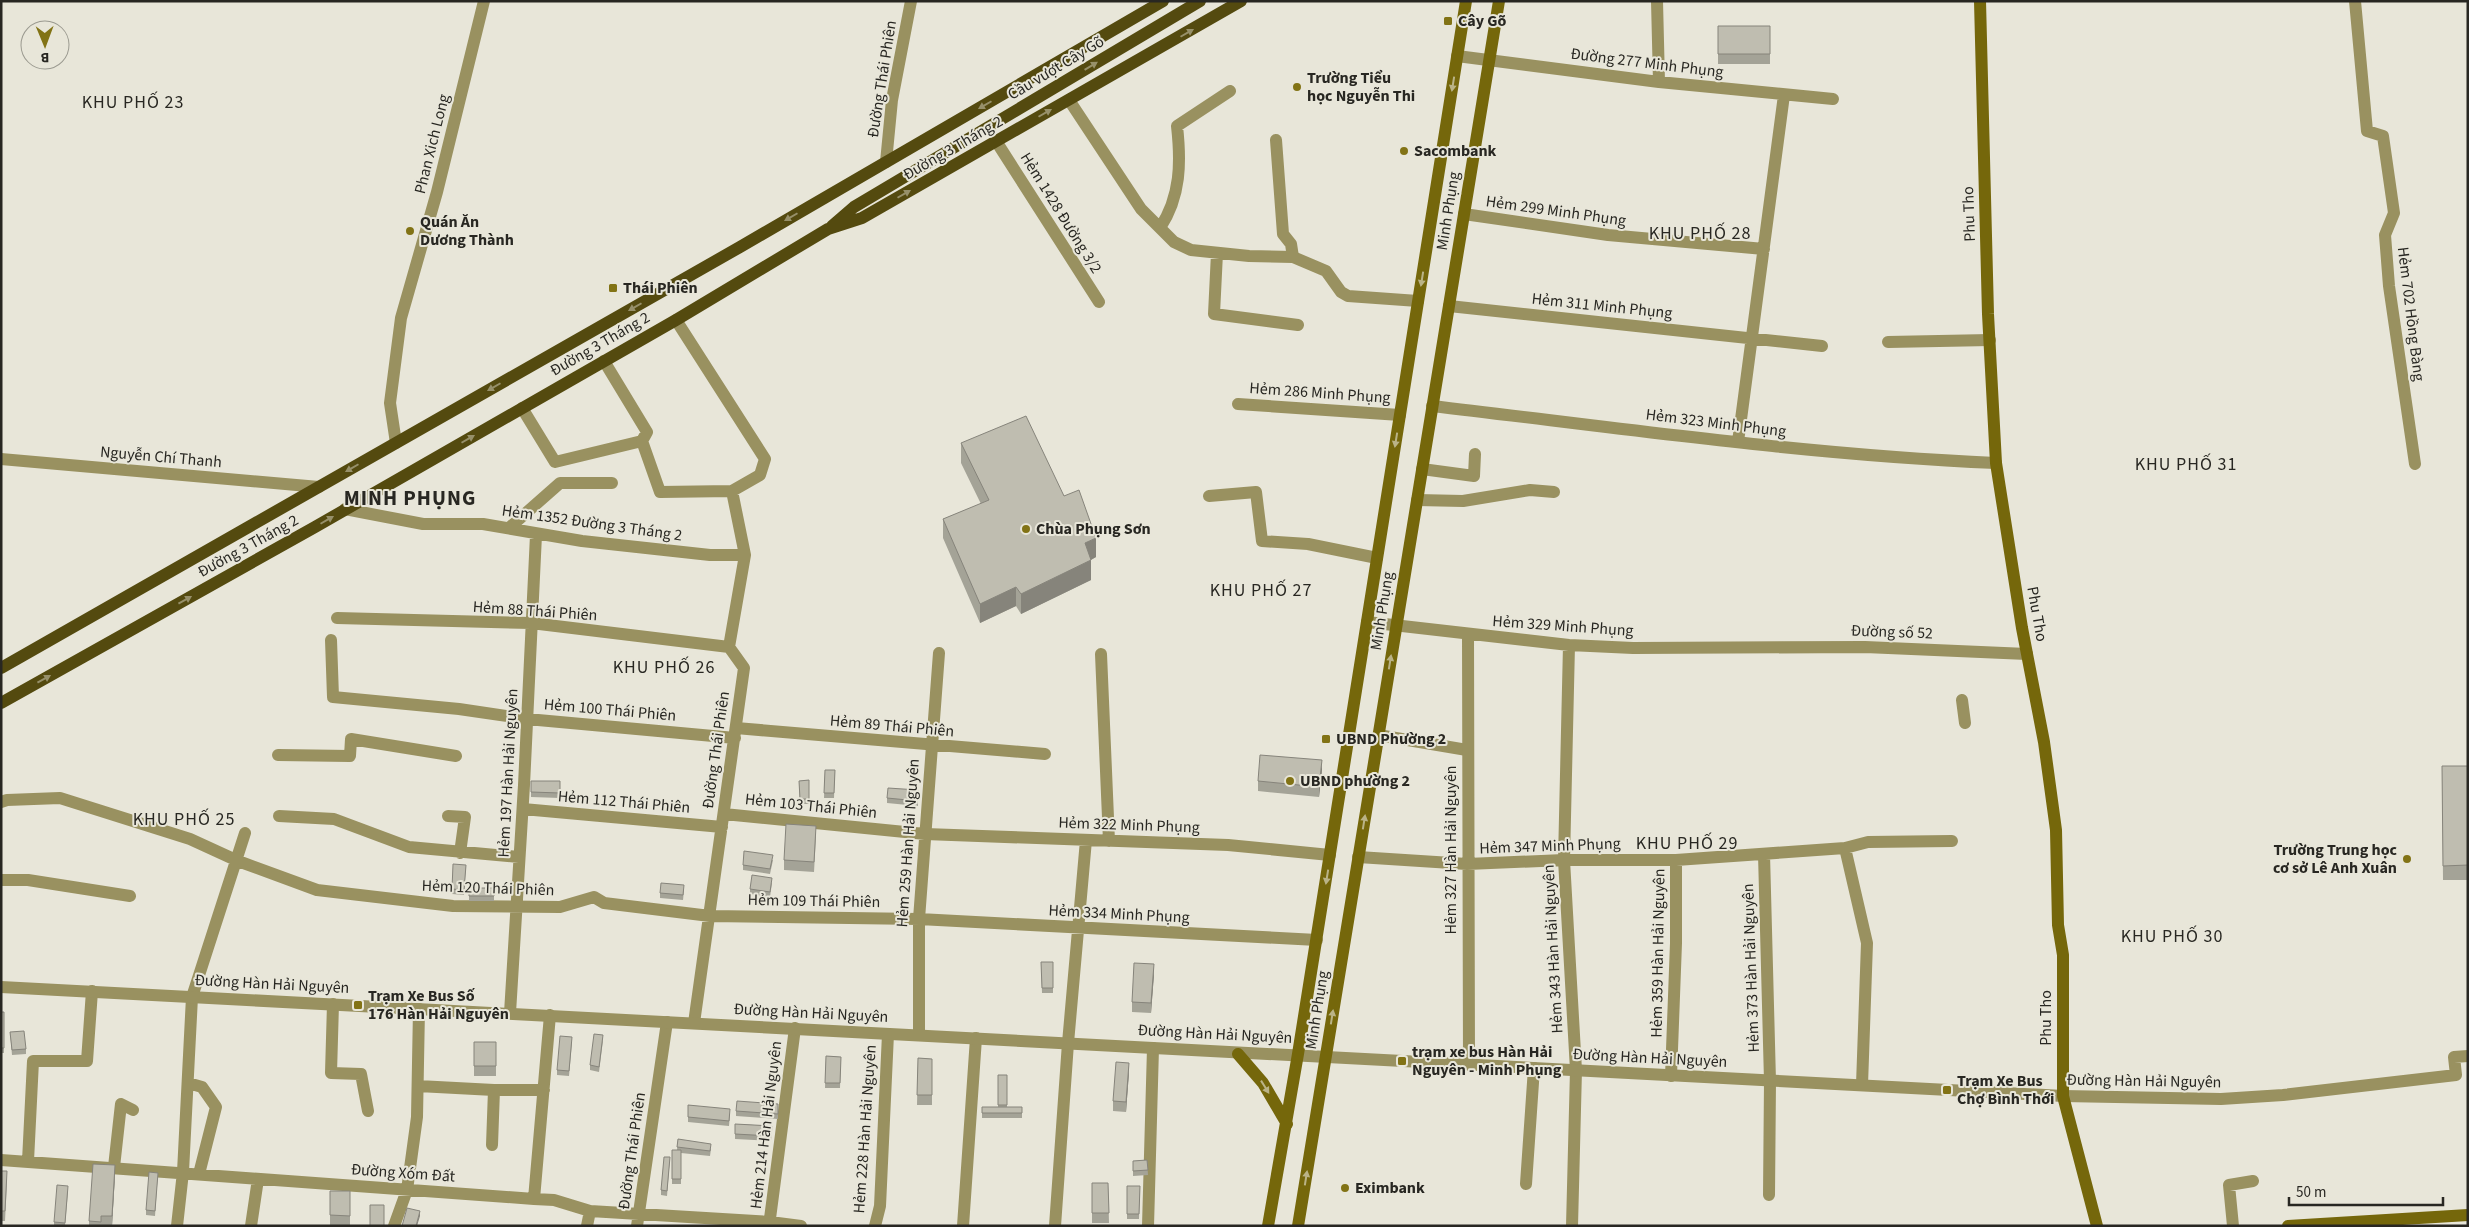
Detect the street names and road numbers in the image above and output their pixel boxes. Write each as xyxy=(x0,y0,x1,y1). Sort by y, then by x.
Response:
street label: Đường Thái Phiên xyxy=(862,19,902,139)
street label: Cầu vượt Cây Gõ xyxy=(1004,31,1108,105)
street label: Đường 277 Minh Phụng xyxy=(1569,43,1725,83)
street label: Phan Xich Long xyxy=(409,92,455,196)
street label: Đường 3 Tháng 2 xyxy=(899,110,1007,186)
street label: Hẻm 1428 Đường 3/2 xyxy=(1015,148,1107,278)
street label: Minh Phụng xyxy=(1431,170,1465,252)
street label: Phu Tho xyxy=(1957,186,1981,242)
street label: Hẻm 299 Minh Phụng xyxy=(1484,190,1628,232)
street label: Hẻm 702 Hồng Bàng xyxy=(2392,246,2430,382)
street label: Hẻm 311 Minh Phụng xyxy=(1531,288,1673,324)
street label: Đường 3 Tháng 2 xyxy=(546,306,654,382)
street label: Hẻm 286 Minh Phụng xyxy=(1249,377,1391,409)
street label: Hẻm 323 Minh Phụng xyxy=(1644,403,1788,443)
street label: Nguyễn Chí Thanh xyxy=(99,441,223,473)
street label: Hẻm 1352 Đường 3 Tháng 2 xyxy=(500,499,684,547)
street label: Đường 3 Tháng 2 xyxy=(194,509,302,583)
street label: Minh Phụng xyxy=(1365,570,1399,652)
street label: Phu Tho xyxy=(2021,585,2053,643)
street label: Hẻm 88 Thái Phiên xyxy=(472,596,598,626)
street label: Hẻm 329 Minh Phụng xyxy=(1492,610,1634,642)
street label: Đường số 52 xyxy=(1851,620,1933,644)
street label: Hẻm 197 Hàn Hải Nguyên xyxy=(493,688,523,858)
street label: Đường Thái Phiên xyxy=(697,690,735,810)
street label: Hẻm 100 Thái Phiên xyxy=(543,693,677,727)
street label: Hẻm 89 Thái Phiên xyxy=(829,710,955,742)
street label: Hẻm 259 Hàn Hải Nguyên xyxy=(891,758,925,928)
street label: Hẻm 327 Hàn Hải Nguyên xyxy=(1440,765,1462,935)
street label: Hẻm 112 Thái Phiên xyxy=(557,785,691,819)
street label: Hẻm 103 Thái Phiên xyxy=(744,788,878,824)
street label: Hẻm 322 Minh Phụng xyxy=(1058,812,1200,838)
street label: Hẻm 347 Minh Phụng xyxy=(1479,833,1621,859)
street label: Hẻm 343 Hàn Hải Nguyên xyxy=(1538,864,1568,1034)
street label: Hẻm 359 Hàn Hải Nguyên xyxy=(1646,868,1670,1038)
street label: Hẻm 120 Thái Phiên xyxy=(421,875,555,901)
street label: Hẻm 373 Hàn Hải Nguyên xyxy=(1737,883,1765,1053)
street label: Hẻm 109 Thái Phiên xyxy=(747,889,881,913)
street label: Hẻm 334 Minh Phụng xyxy=(1048,899,1190,929)
street label: Đường Hàn Hải Nguyên xyxy=(194,969,350,999)
street label: Minh Phụng xyxy=(1300,969,1334,1051)
street label: Phu Tho xyxy=(2035,990,2057,1046)
street label: Đường Hàn Hải Nguyên xyxy=(733,998,889,1028)
street label: Đường Hàn Hải Nguyên xyxy=(1137,1019,1293,1049)
street label: Hẻm 214 Hàn Hải Nguyên xyxy=(745,1040,787,1210)
street label: Đường Hàn Hải Nguyên xyxy=(1572,1043,1728,1073)
street label: Hẻm 228 Hàn Hải Nguyên xyxy=(848,1044,882,1214)
street label: Đường Hàn Hải Nguyên xyxy=(2066,1069,2222,1093)
street label: Đường Thái Phiên xyxy=(613,1091,651,1211)
street label: Đường Xóm Đất xyxy=(350,1158,456,1188)

